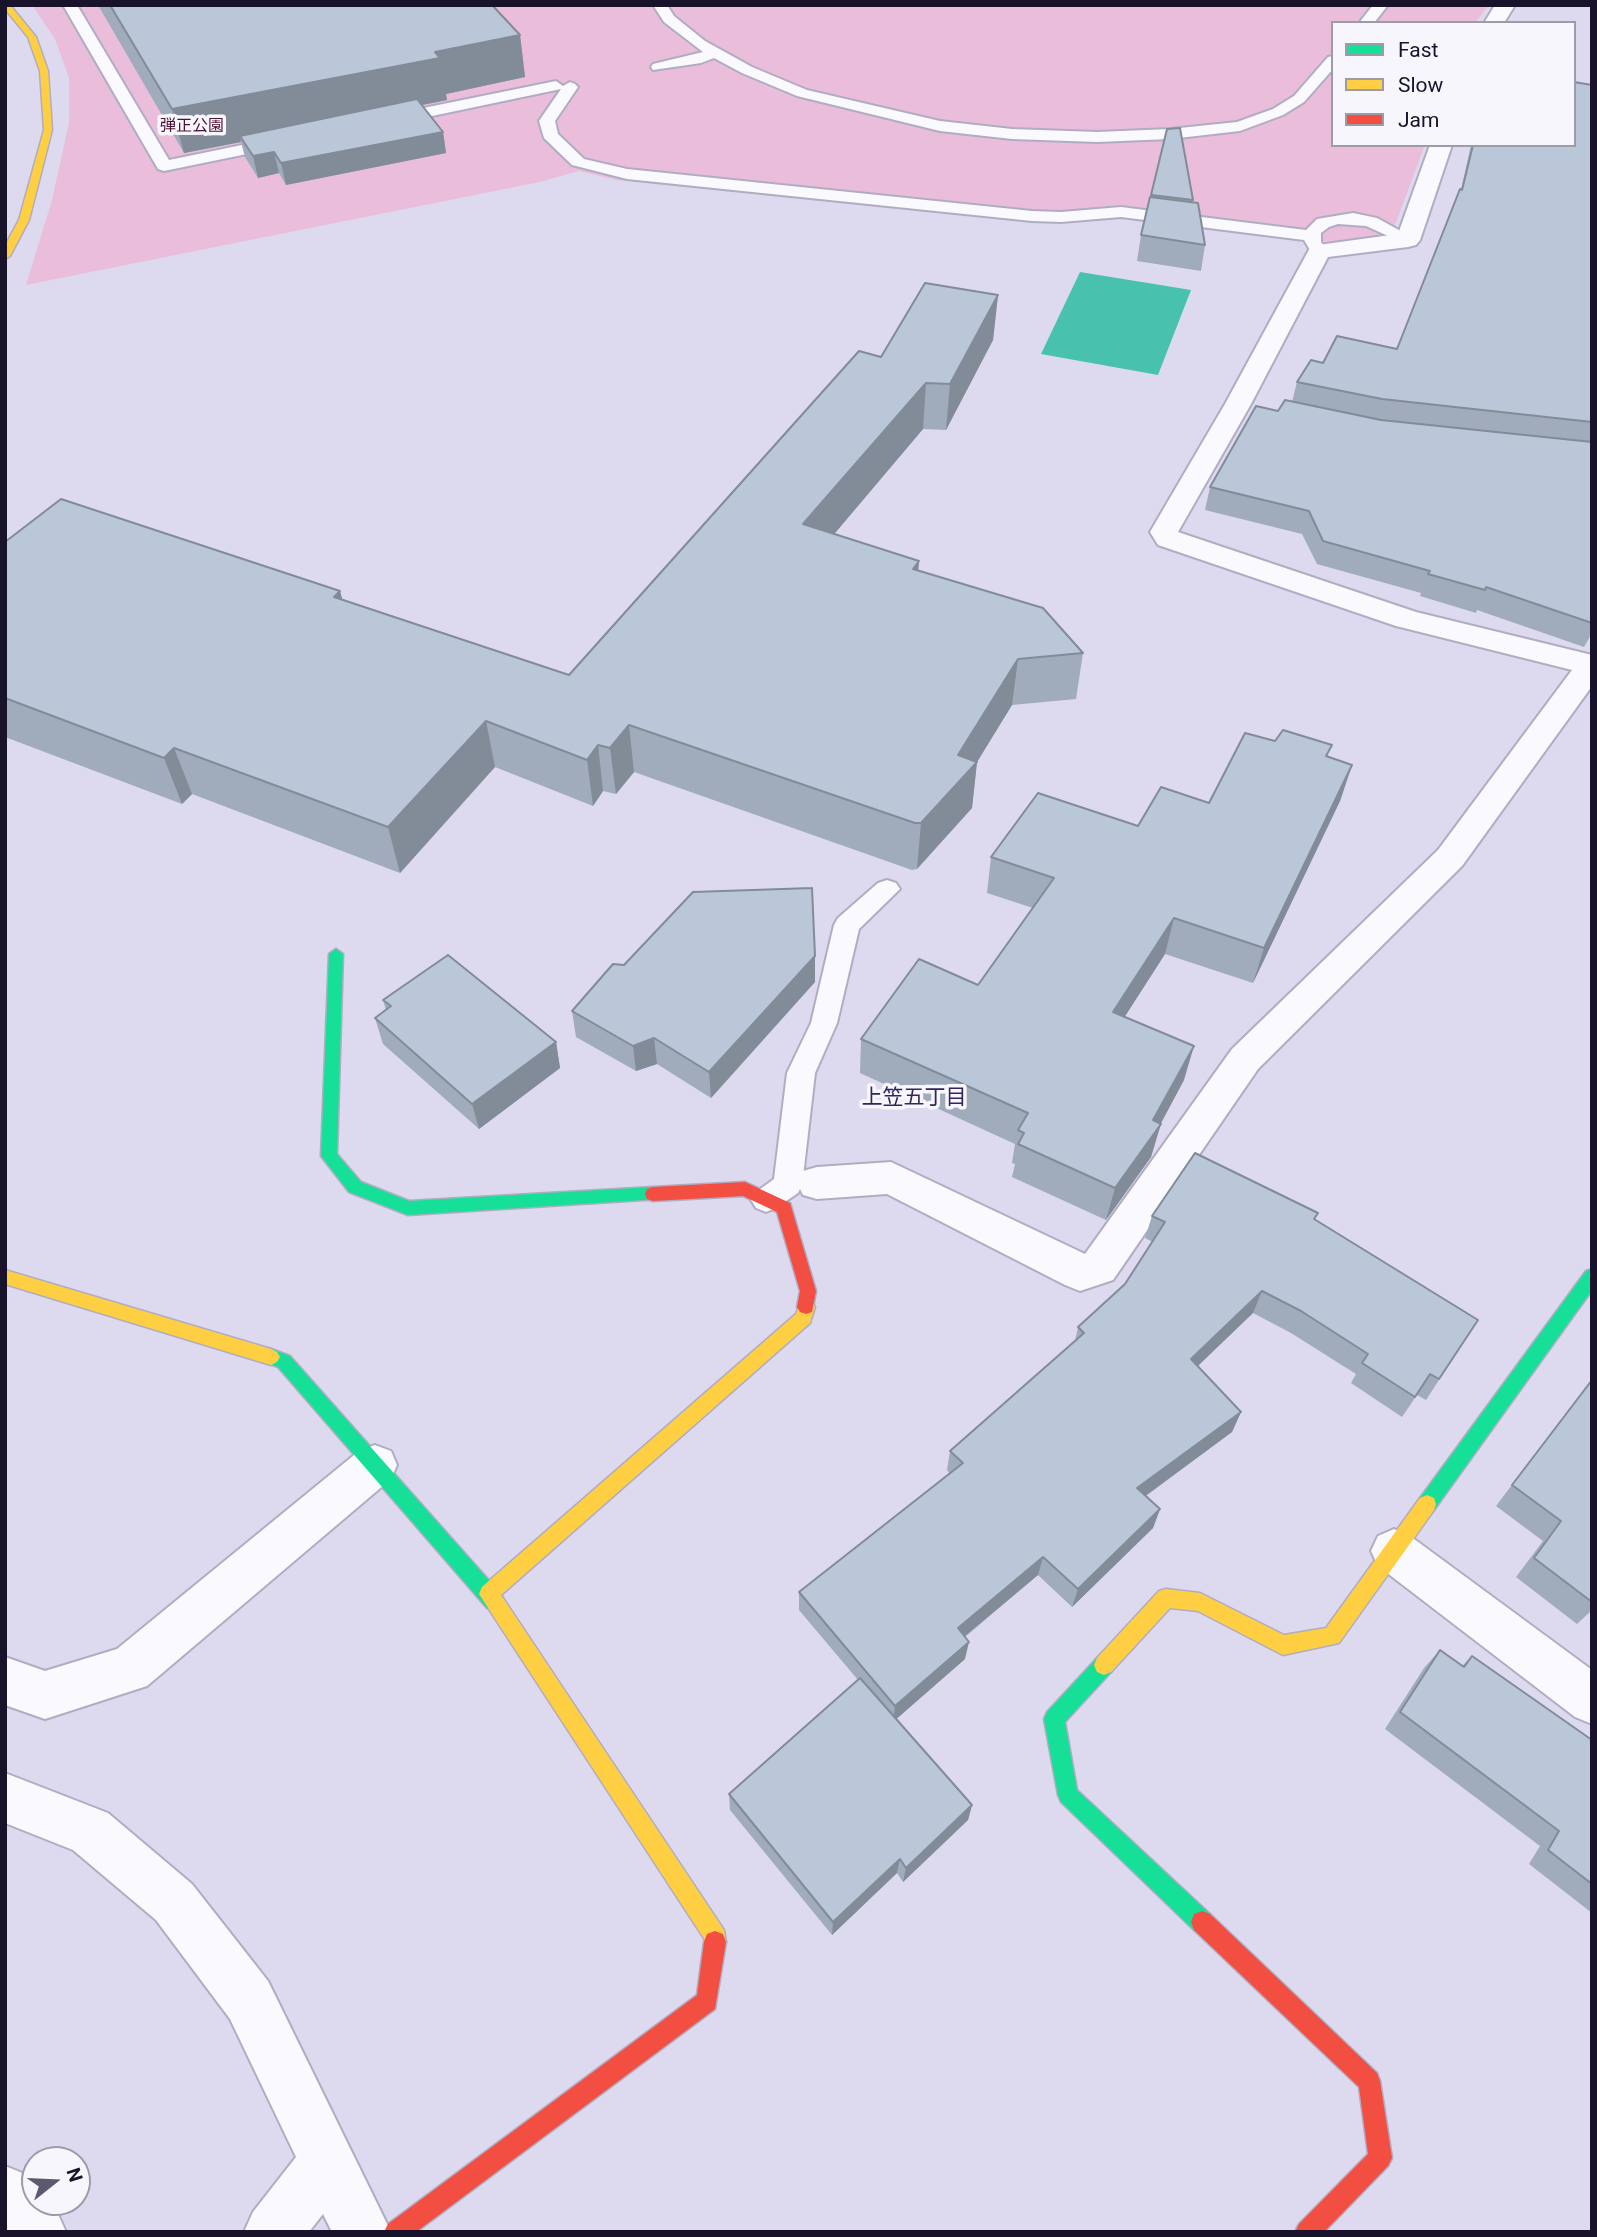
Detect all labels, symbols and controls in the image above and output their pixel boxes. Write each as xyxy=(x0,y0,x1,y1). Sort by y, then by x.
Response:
legend xyxy=(1331,21,1576,147)
text: Fast xyxy=(1398,38,1438,62)
text: Slow xyxy=(1398,73,1443,97)
text: Jam xyxy=(1398,108,1439,132)
park label: 弾正公園 xyxy=(160,117,224,137)
district label: 上笠五丁目 xyxy=(862,1086,966,1112)
north arrow xyxy=(21,2146,91,2216)
text: N xyxy=(62,2165,88,2185)

